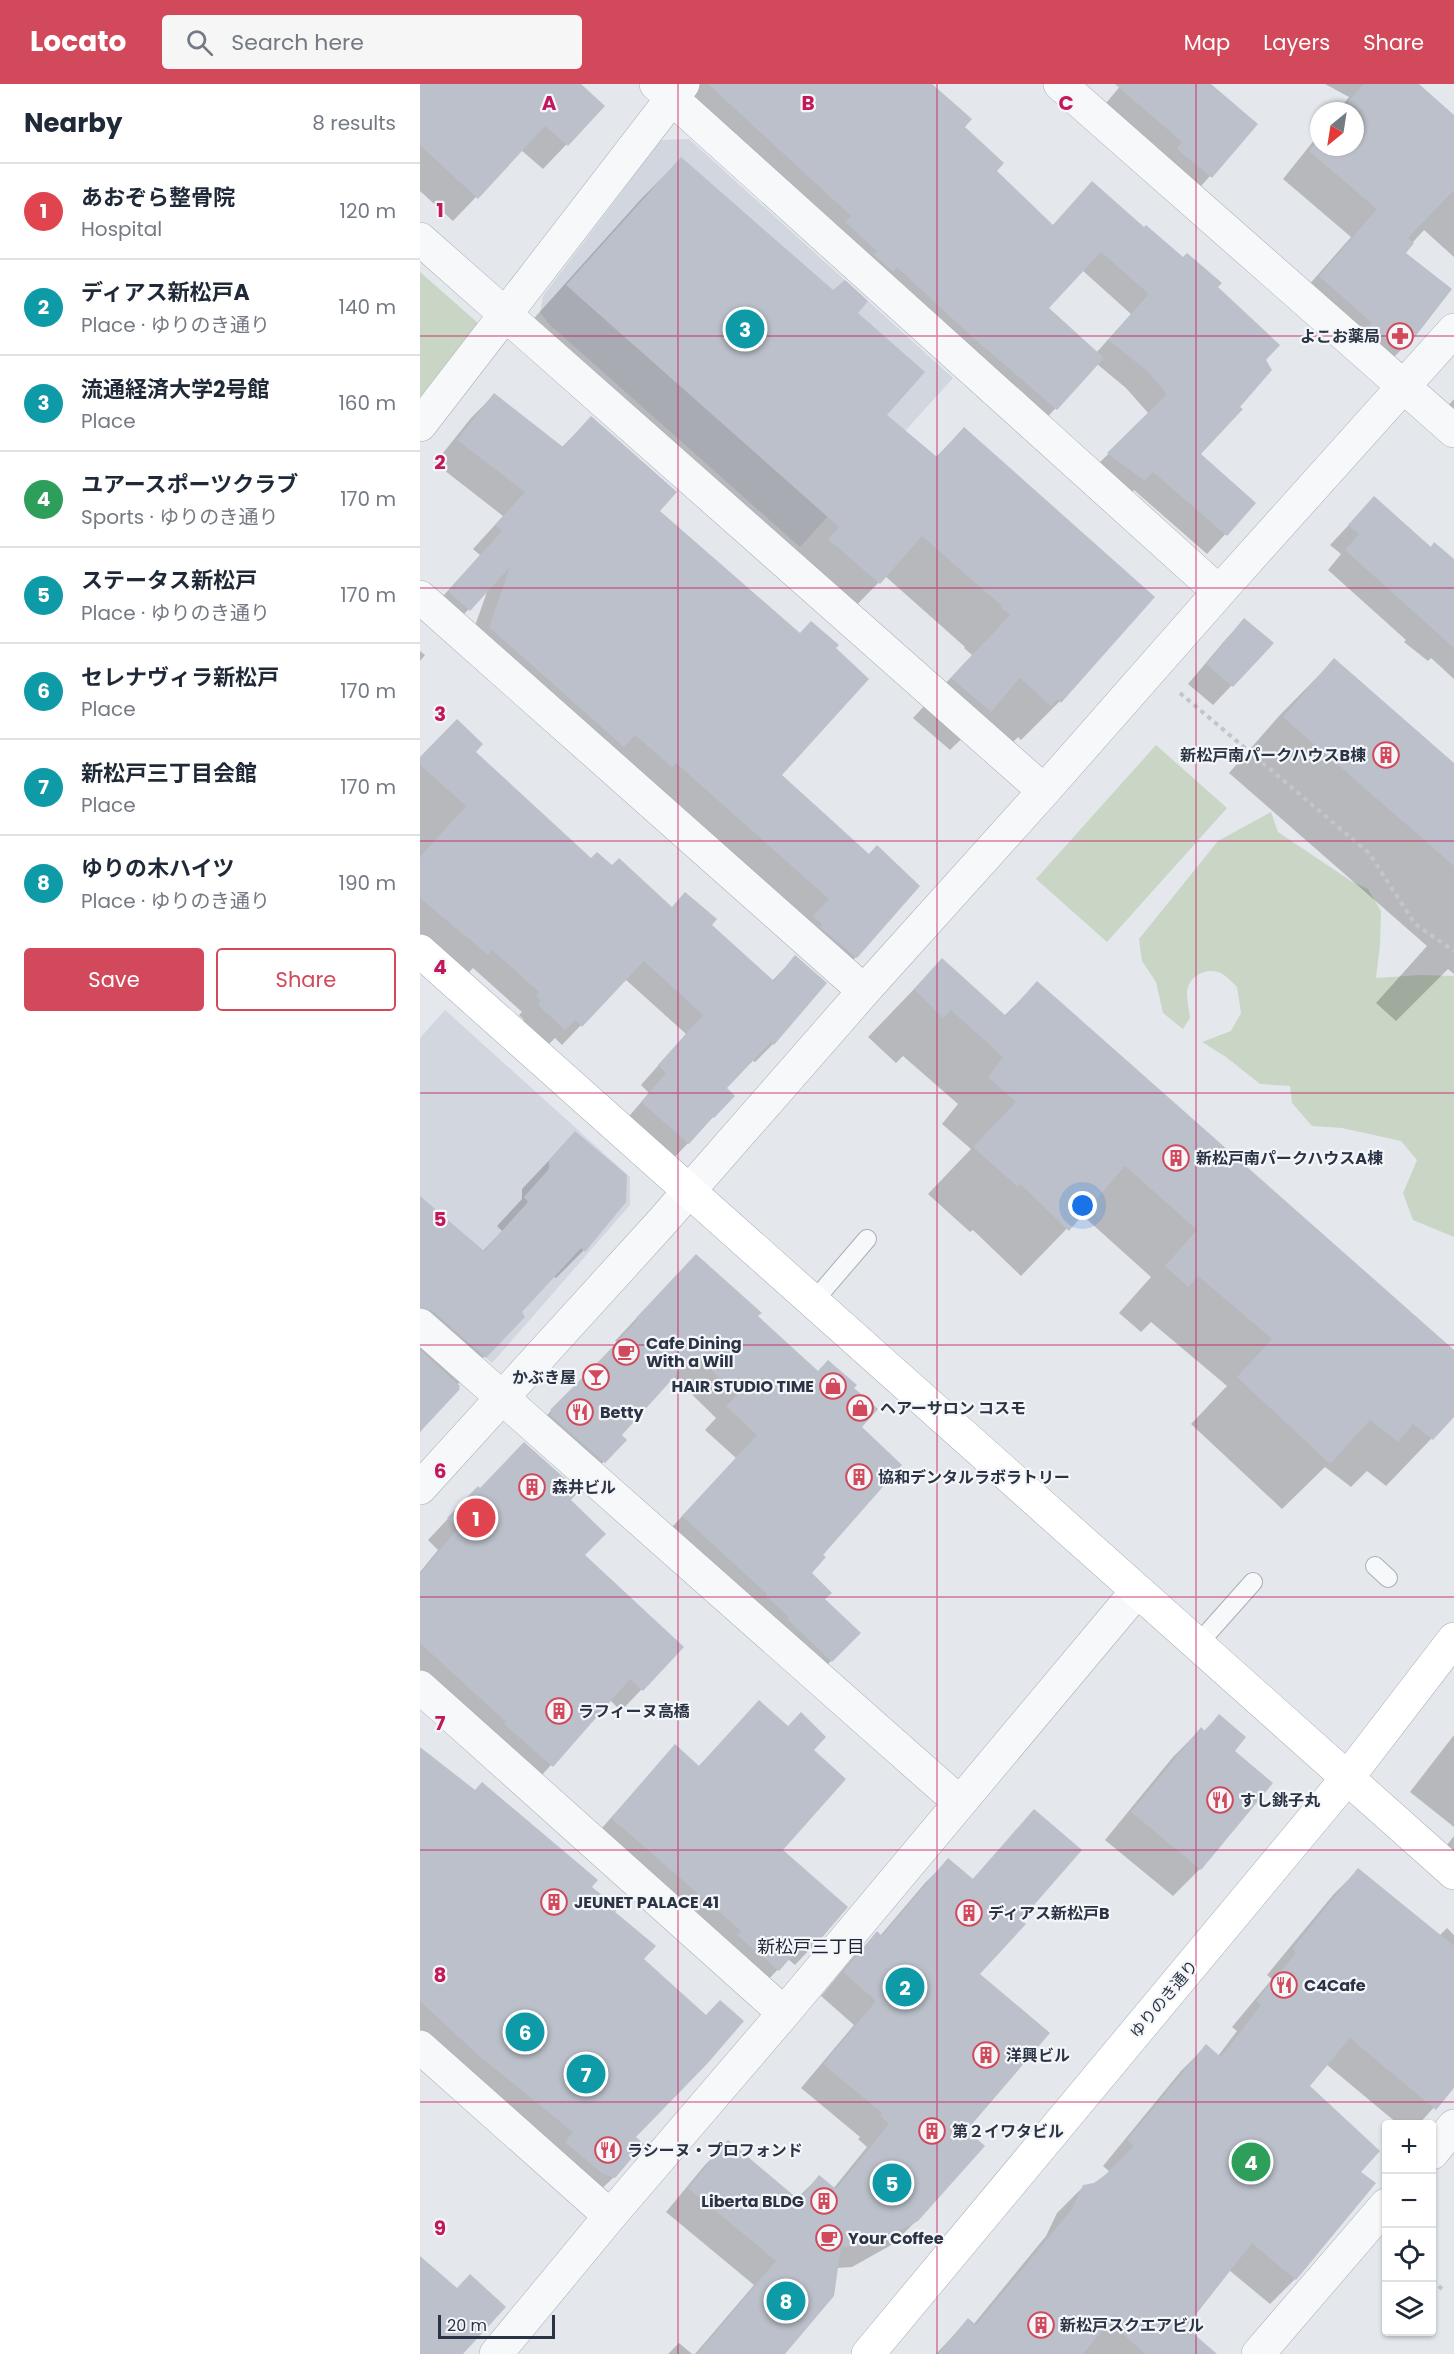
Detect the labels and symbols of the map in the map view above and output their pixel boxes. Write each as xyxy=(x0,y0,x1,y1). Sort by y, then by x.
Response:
text: A xyxy=(542,89,557,117)
text: B xyxy=(801,89,815,117)
text: C xyxy=(1058,89,1074,117)
north arrow xyxy=(1310,102,1364,156)
text: 1 xyxy=(436,196,444,224)
pin: 3 xyxy=(726,306,764,352)
pharmacy icon: よこお薬局 xyxy=(1385,321,1415,351)
place label: よこお薬局 xyxy=(1300,325,1380,348)
text: 2 xyxy=(434,448,446,476)
text: 3 xyxy=(434,700,446,728)
building icon: 新松戸南パークハウスB棟 xyxy=(1371,740,1401,770)
place label: 新松戸南パークハウスB棟 xyxy=(1180,744,1366,767)
text: 4 xyxy=(433,953,447,981)
building icon: 新松戸南パークハウスA棟 xyxy=(1161,1143,1191,1173)
place label: 新松戸南パークハウスA棟 xyxy=(1196,1147,1383,1170)
your location xyxy=(1068,1191,1097,1220)
text: 5 xyxy=(434,1205,447,1233)
place label: Cafe Dining With a Will xyxy=(646,1332,742,1373)
cafe icon: Cafe Dining With a Will xyxy=(611,1337,641,1367)
bar icon: かぶき屋 xyxy=(581,1362,611,1392)
place label: かぶき屋 xyxy=(512,1366,576,1389)
shop icon: HAIR STUDIO TIME xyxy=(818,1371,848,1401)
place label: HAIR STUDIO TIME xyxy=(672,1375,814,1398)
shop icon: ヘアーサロン コスモ xyxy=(845,1393,875,1423)
restaurant icon: Betty xyxy=(565,1397,595,1427)
place label: ヘアーサロン コスモ xyxy=(880,1397,1026,1420)
place label: Betty xyxy=(600,1401,644,1424)
text: 6 xyxy=(434,1457,446,1485)
building icon: 協和デンタルラボラトリー xyxy=(844,1462,874,1492)
place label: 協和デンタルラボラトリー xyxy=(878,1466,1070,1489)
building icon: 森井ビル xyxy=(517,1472,547,1502)
place label: 森井ビル xyxy=(552,1476,616,1499)
pin: 1 xyxy=(456,1496,496,1540)
building icon: ラフィーヌ高橋 xyxy=(544,1696,574,1726)
place label: ラフィーヌ高橋 xyxy=(578,1700,690,1723)
text: 7 xyxy=(435,1709,446,1737)
restaurant icon: すし銚子丸 xyxy=(1205,1785,1235,1815)
place label: すし銚子丸 xyxy=(1240,1789,1320,1812)
building icon: JEUNET PALACE 41 xyxy=(539,1887,569,1917)
place label: JEUNET PALACE 41 xyxy=(574,1891,719,1914)
building icon: ディアス新松戸B xyxy=(954,1898,984,1928)
place label: ディアス新松戸B xyxy=(988,1902,1109,1925)
district label: 新松戸三丁目 xyxy=(757,1934,865,1959)
street label: ゆりのき通り xyxy=(1124,1955,1204,2043)
text: 8 xyxy=(434,1961,446,1989)
pin: 2 xyxy=(886,1964,924,2010)
restaurant icon: C4Cafe xyxy=(1269,1970,1299,2000)
place label: C4Cafe xyxy=(1304,1974,1366,1997)
pin: 6 xyxy=(506,2010,544,2054)
building icon: 洋興ビル xyxy=(971,2040,1001,2070)
place label: 洋興ビル xyxy=(1006,2044,1070,2067)
pin: 7 xyxy=(566,2052,606,2096)
building icon: 第２イワタビル xyxy=(917,2116,947,2146)
place label: 第２イワタビル xyxy=(952,2120,1064,2143)
restaurant icon: ラシーヌ・プロフォンド xyxy=(593,2135,623,2165)
place label: ラシーヌ・プロフォンド xyxy=(627,2139,803,2162)
pin: 4 xyxy=(1232,2140,1270,2184)
pin: 5 xyxy=(872,2160,912,2206)
building icon: Liberta BLDG xyxy=(809,2186,839,2216)
place label: Liberta BLDG xyxy=(701,2190,804,2213)
text: 9 xyxy=(434,2214,446,2242)
cafe icon: Your Coffee xyxy=(814,2223,844,2253)
place label: Your Coffee xyxy=(848,2227,944,2250)
pin: 8 xyxy=(766,2278,806,2324)
building icon: 新松戸スクエアビル xyxy=(1026,2310,1056,2340)
scale bar xyxy=(438,2312,555,2340)
place label: 新松戸スクエアビル xyxy=(1060,2314,1204,2337)

